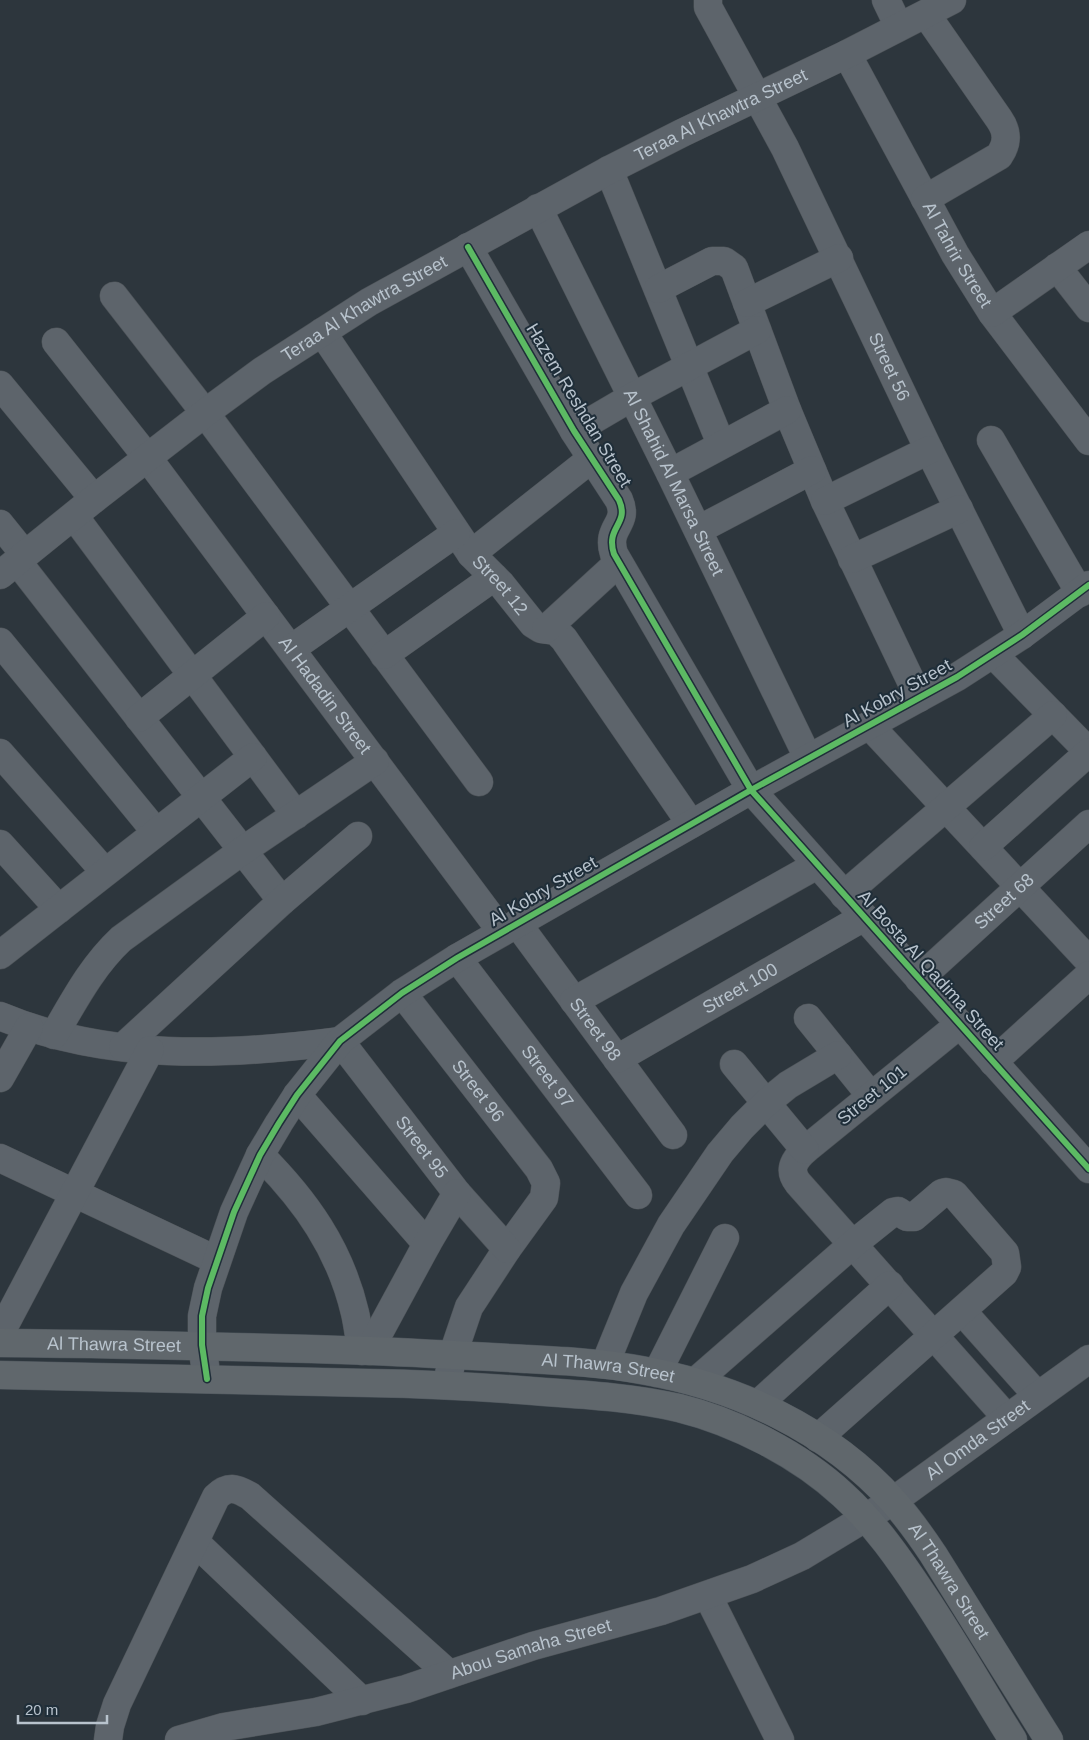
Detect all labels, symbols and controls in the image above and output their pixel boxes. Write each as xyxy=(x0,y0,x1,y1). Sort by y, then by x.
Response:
street label: Teraa Al Khawtra Street xyxy=(631,65,810,165)
street label: Al Tahrir Street xyxy=(919,198,996,311)
street label: Teraa Al Khawtra Street xyxy=(278,251,450,366)
street label: Hazem Reshdan Street xyxy=(522,320,636,490)
street label: Street 56 xyxy=(865,329,914,404)
street label: Al Shahid Al Marsa Street xyxy=(620,386,728,579)
street label: Street 12 xyxy=(468,551,532,619)
street label: Al Hadadin Street xyxy=(275,633,375,758)
street label: Al Kobry Street xyxy=(839,655,955,731)
street label: Al Kobry Street xyxy=(486,852,600,930)
street label: Street 68 xyxy=(970,869,1038,934)
street label: Al Bosta Al Qadima Street xyxy=(854,886,1008,1054)
street label: Street 100 xyxy=(699,959,781,1018)
street label: Street 98 xyxy=(566,994,625,1065)
street label: Street 97 xyxy=(517,1041,578,1112)
street label: Street 96 xyxy=(448,1056,509,1126)
street label: Street 101 xyxy=(833,1061,911,1129)
street label: Street 95 xyxy=(392,1112,452,1182)
street label: Al Thawra Street xyxy=(47,1333,181,1356)
street label: Al Thawra Street xyxy=(541,1350,677,1387)
street label: Al Omda Street xyxy=(922,1395,1033,1484)
street label: Al Thawra Street xyxy=(905,1519,994,1643)
street label: Abou Samaha Street xyxy=(448,1615,613,1683)
scale bar xyxy=(18,1692,106,1724)
text: 20 m xyxy=(25,1701,58,1718)

